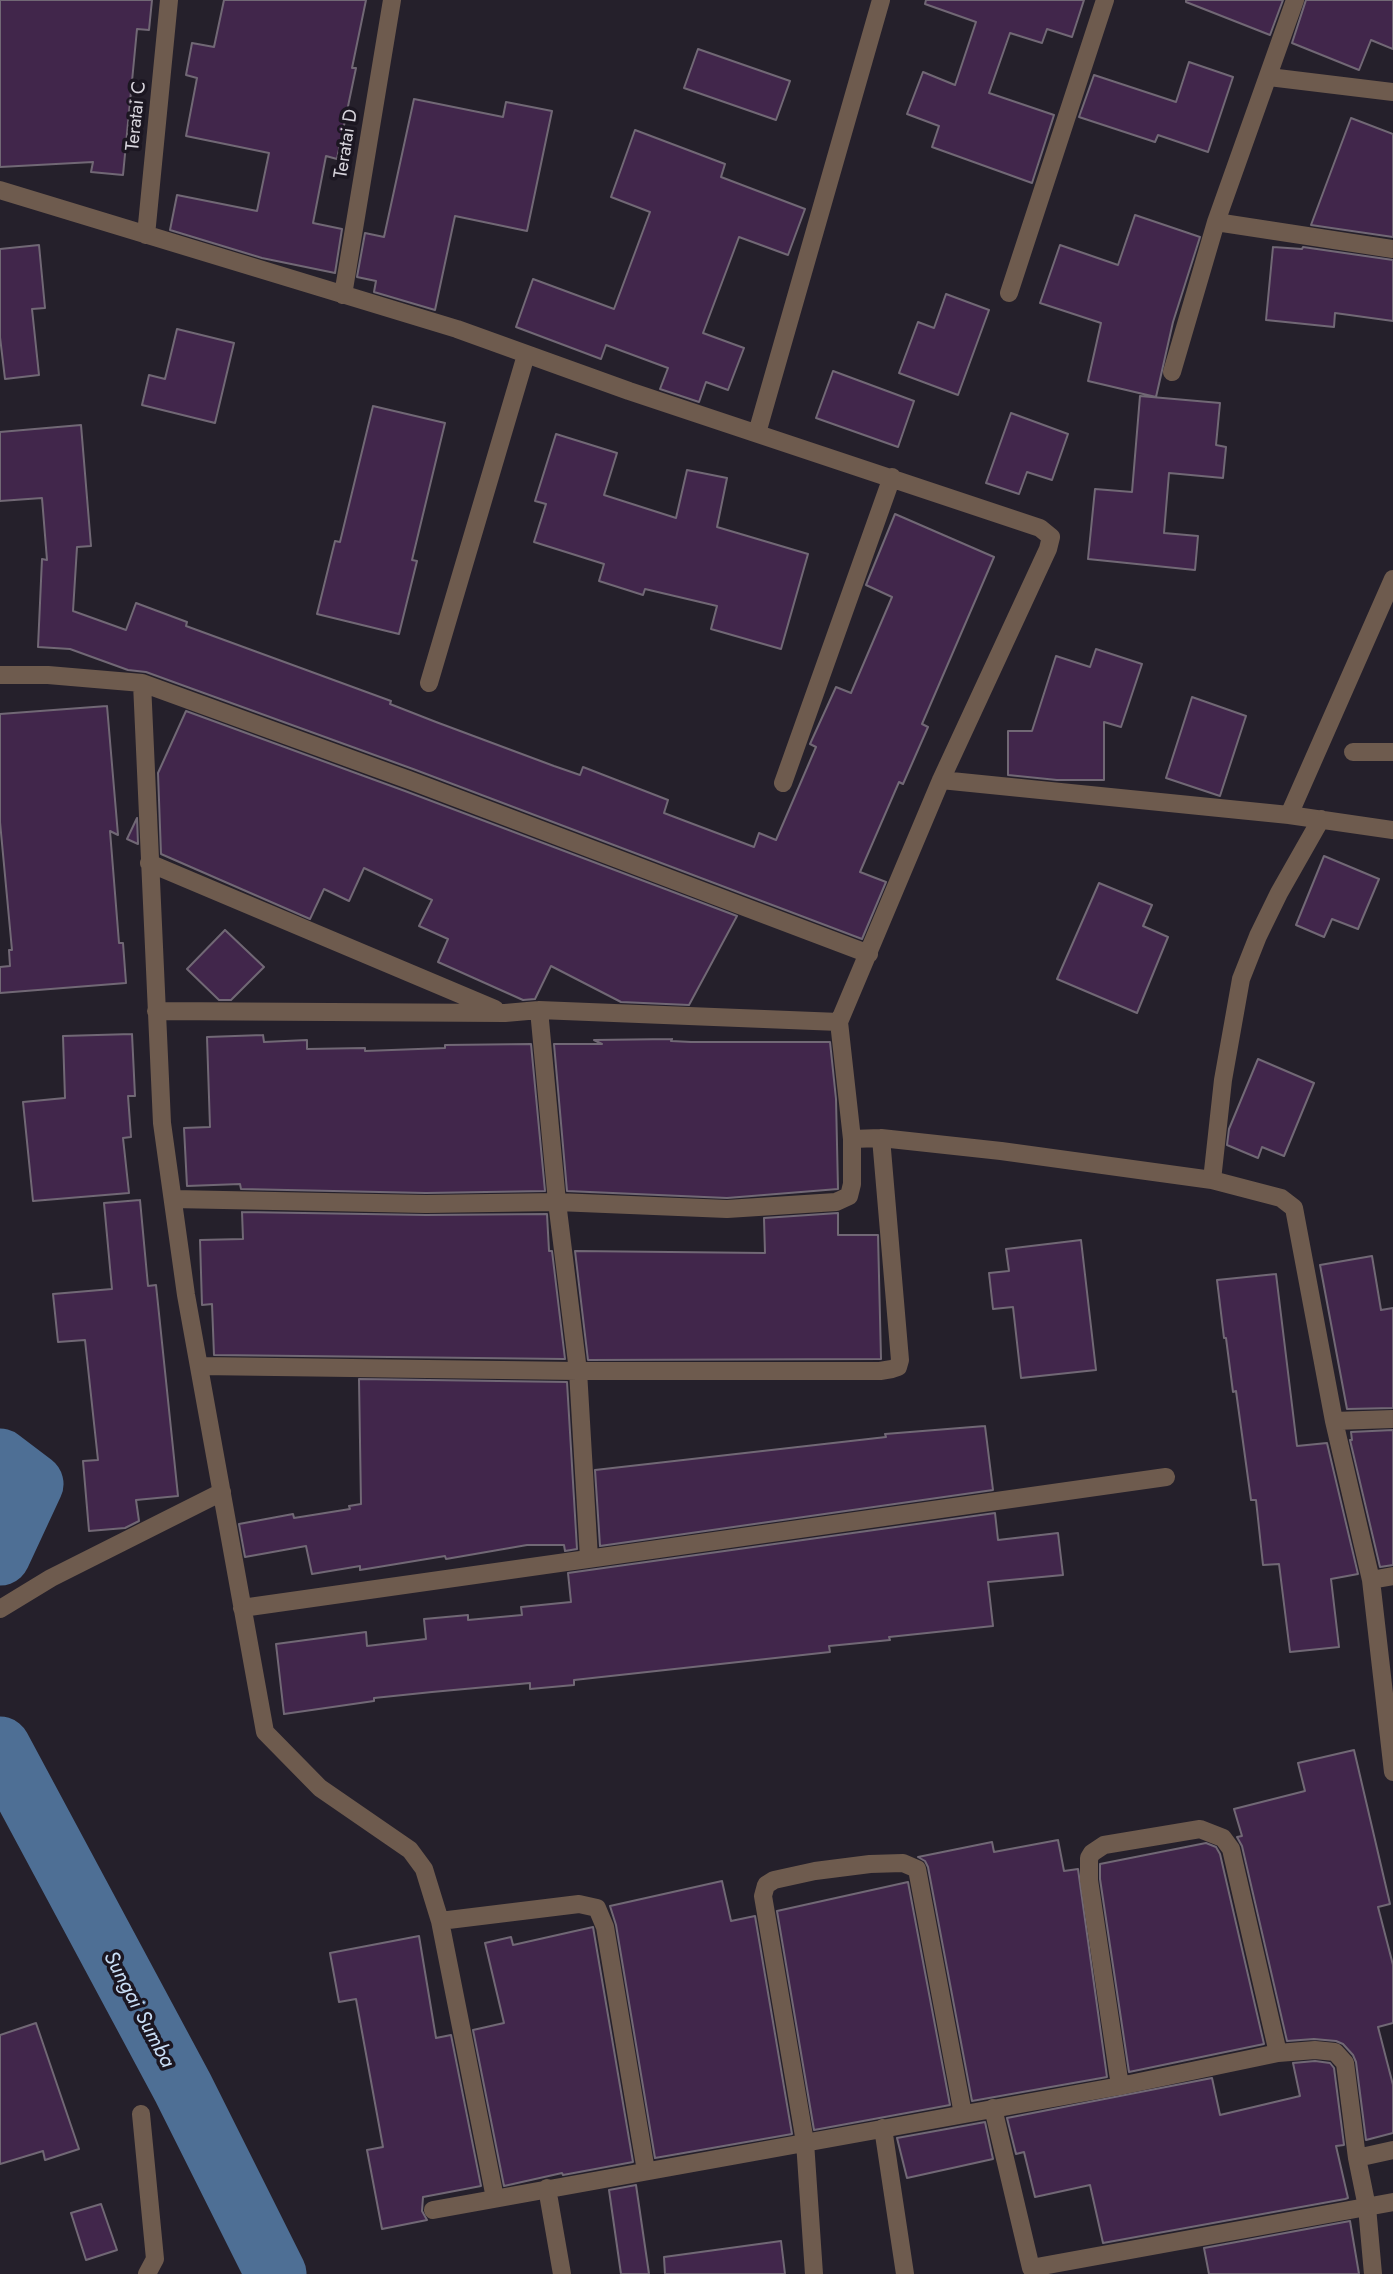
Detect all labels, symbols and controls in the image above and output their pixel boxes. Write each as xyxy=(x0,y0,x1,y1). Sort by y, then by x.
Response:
street label: Teratai C xyxy=(122,80,152,152)
street label: Teratai D xyxy=(330,108,364,180)
water label: Sungai Sumba xyxy=(97,1947,179,2073)

